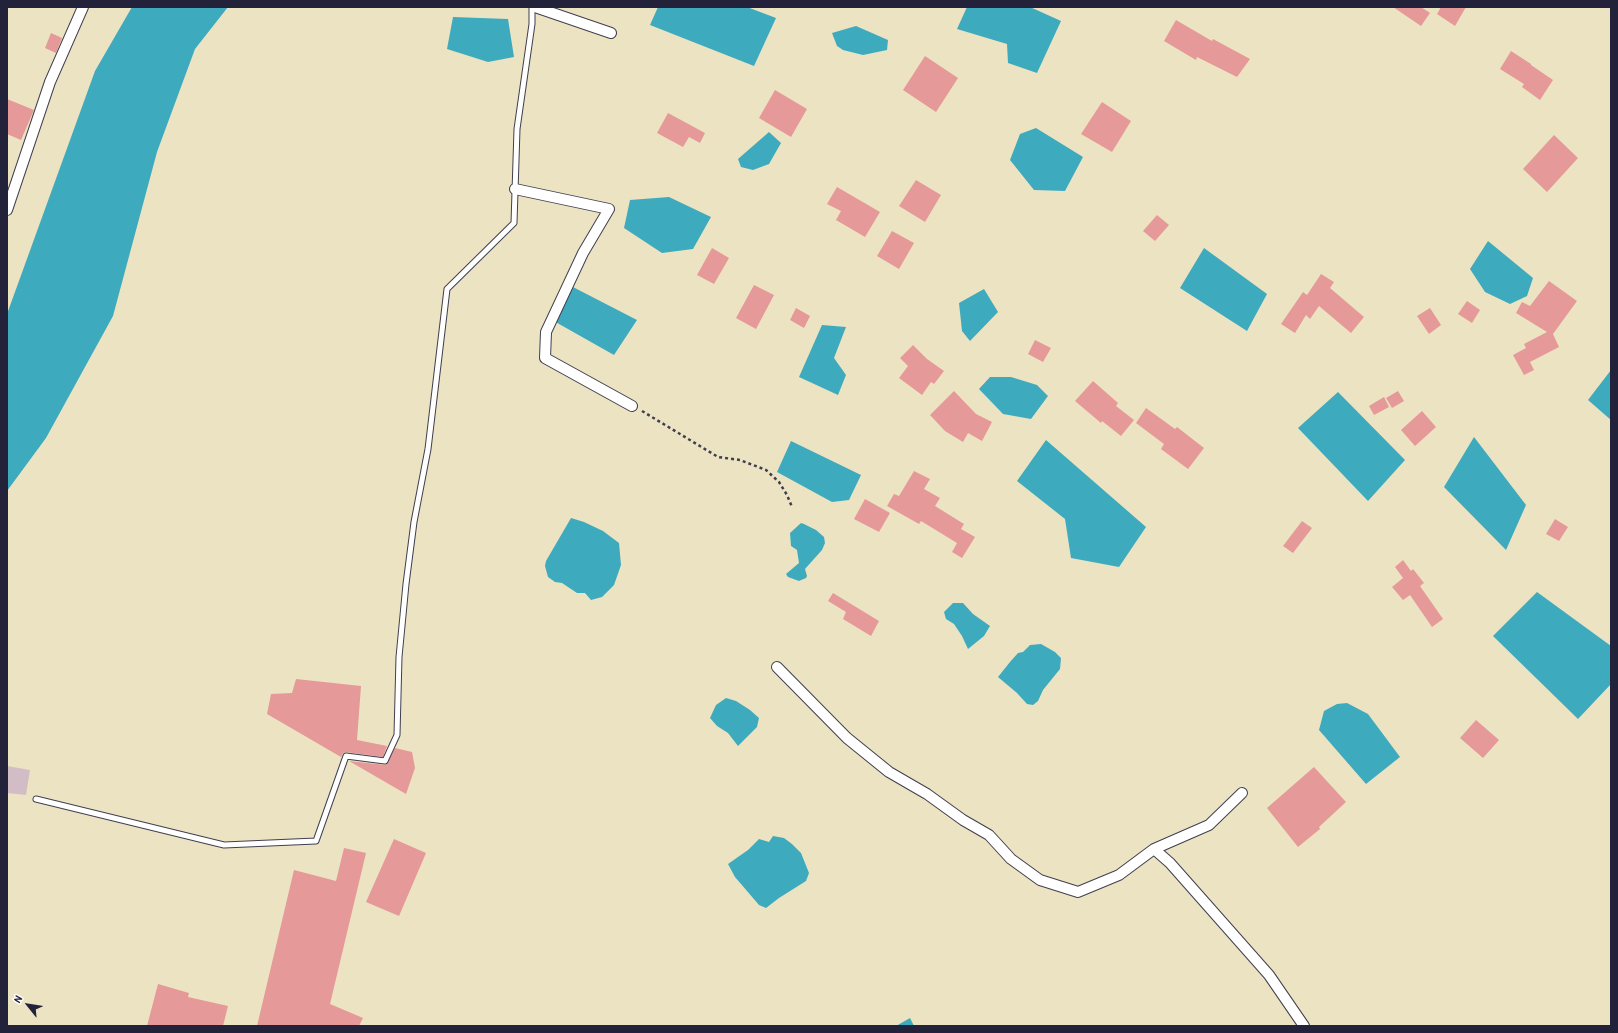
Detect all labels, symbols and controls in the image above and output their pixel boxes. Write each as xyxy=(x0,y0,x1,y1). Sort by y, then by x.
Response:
north arrow xyxy=(8,985,48,1025)
text: N xyxy=(10,993,25,1005)

